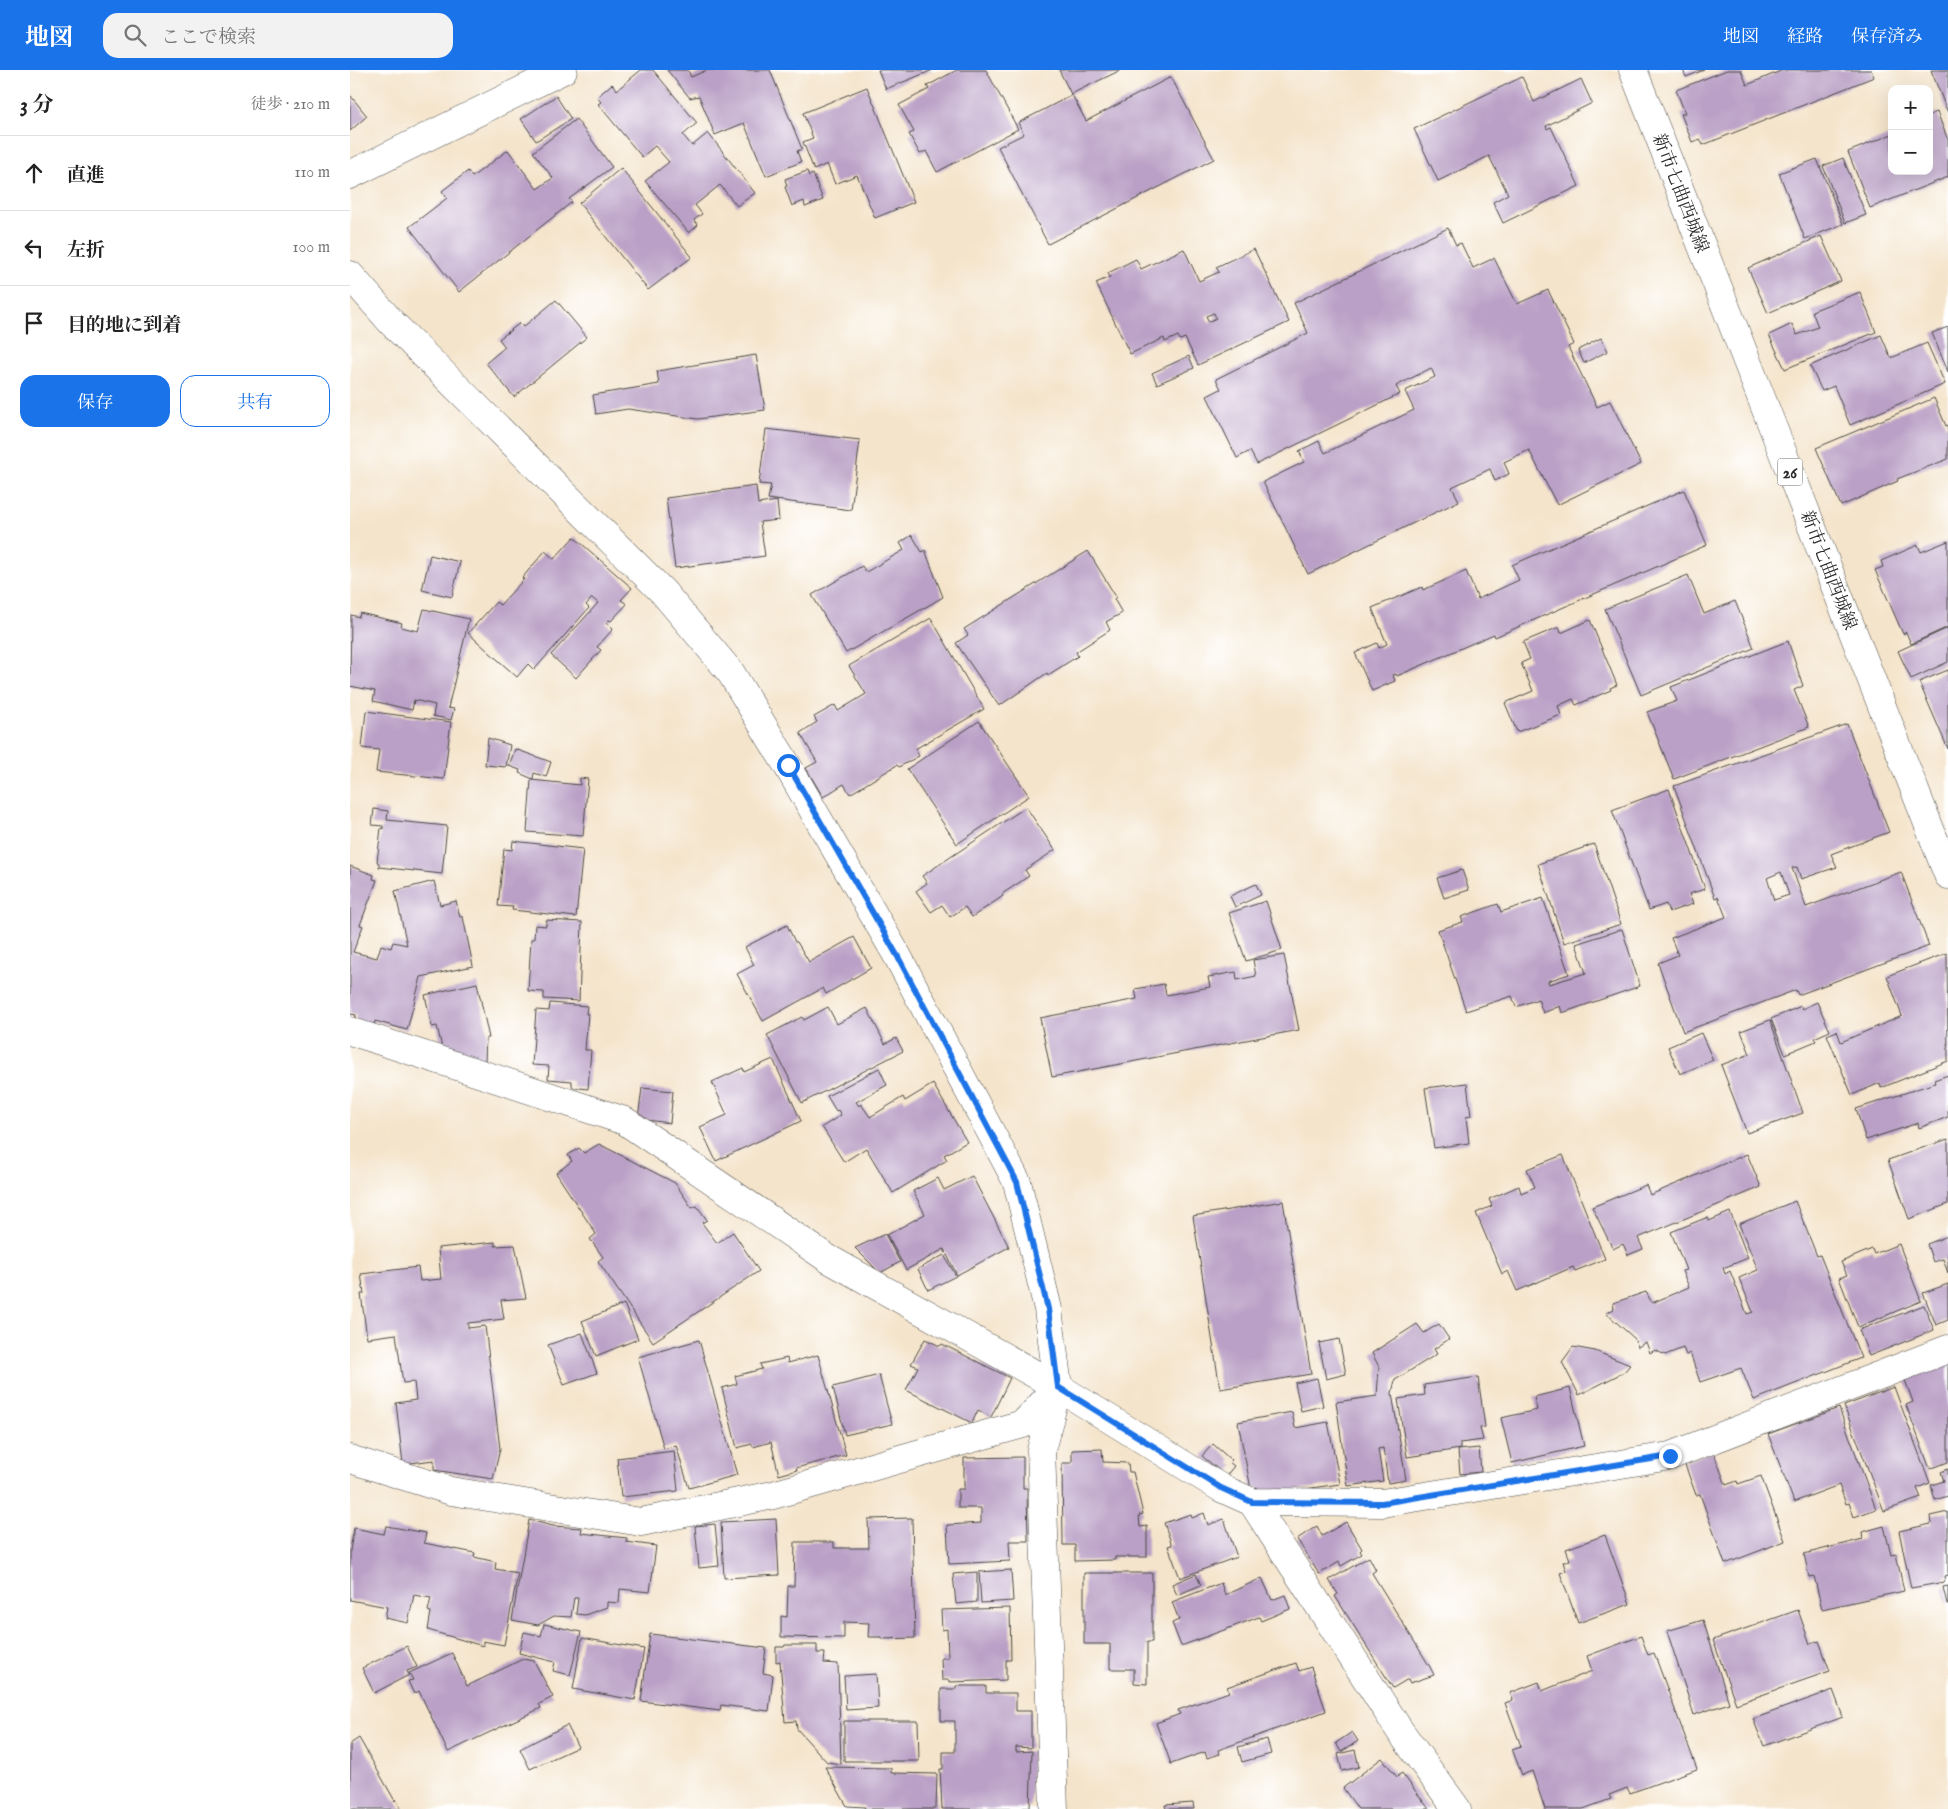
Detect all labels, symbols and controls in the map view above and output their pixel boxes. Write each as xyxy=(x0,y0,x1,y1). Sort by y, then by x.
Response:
search box xyxy=(103,13,453,58)
icon: search xyxy=(121,21,149,49)
text: 地図 xyxy=(25,23,73,54)
text: ここで検索 xyxy=(161,26,256,50)
text: 地図 xyxy=(1723,26,1759,49)
text: 経路 xyxy=(1787,26,1823,49)
text: 保存済み xyxy=(1851,26,1923,49)
map controls xyxy=(1888,85,1933,175)
button: + xyxy=(1888,85,1933,130)
text: 3 分 xyxy=(20,92,53,119)
text: 徒歩 · 210 m xyxy=(250,95,330,115)
button: − xyxy=(1888,130,1933,175)
street label: 新市七曲西城線 xyxy=(1646,131,1713,256)
icon: ahead xyxy=(20,159,48,187)
text: 110 m xyxy=(294,163,330,183)
text: 直進 xyxy=(67,164,105,188)
icon: left xyxy=(20,234,48,262)
text: 100 m xyxy=(293,238,330,258)
text: 左折 xyxy=(67,239,105,263)
icon: arrive xyxy=(20,309,48,337)
text: 目的地に到着 xyxy=(67,314,181,338)
button: 保存 xyxy=(20,375,170,427)
button: 共有 xyxy=(180,375,330,427)
road number: 26 xyxy=(1778,458,1802,486)
street label: 新市七曲西城線 xyxy=(1794,508,1861,633)
route start xyxy=(777,754,800,777)
route end xyxy=(1659,1445,1682,1468)

